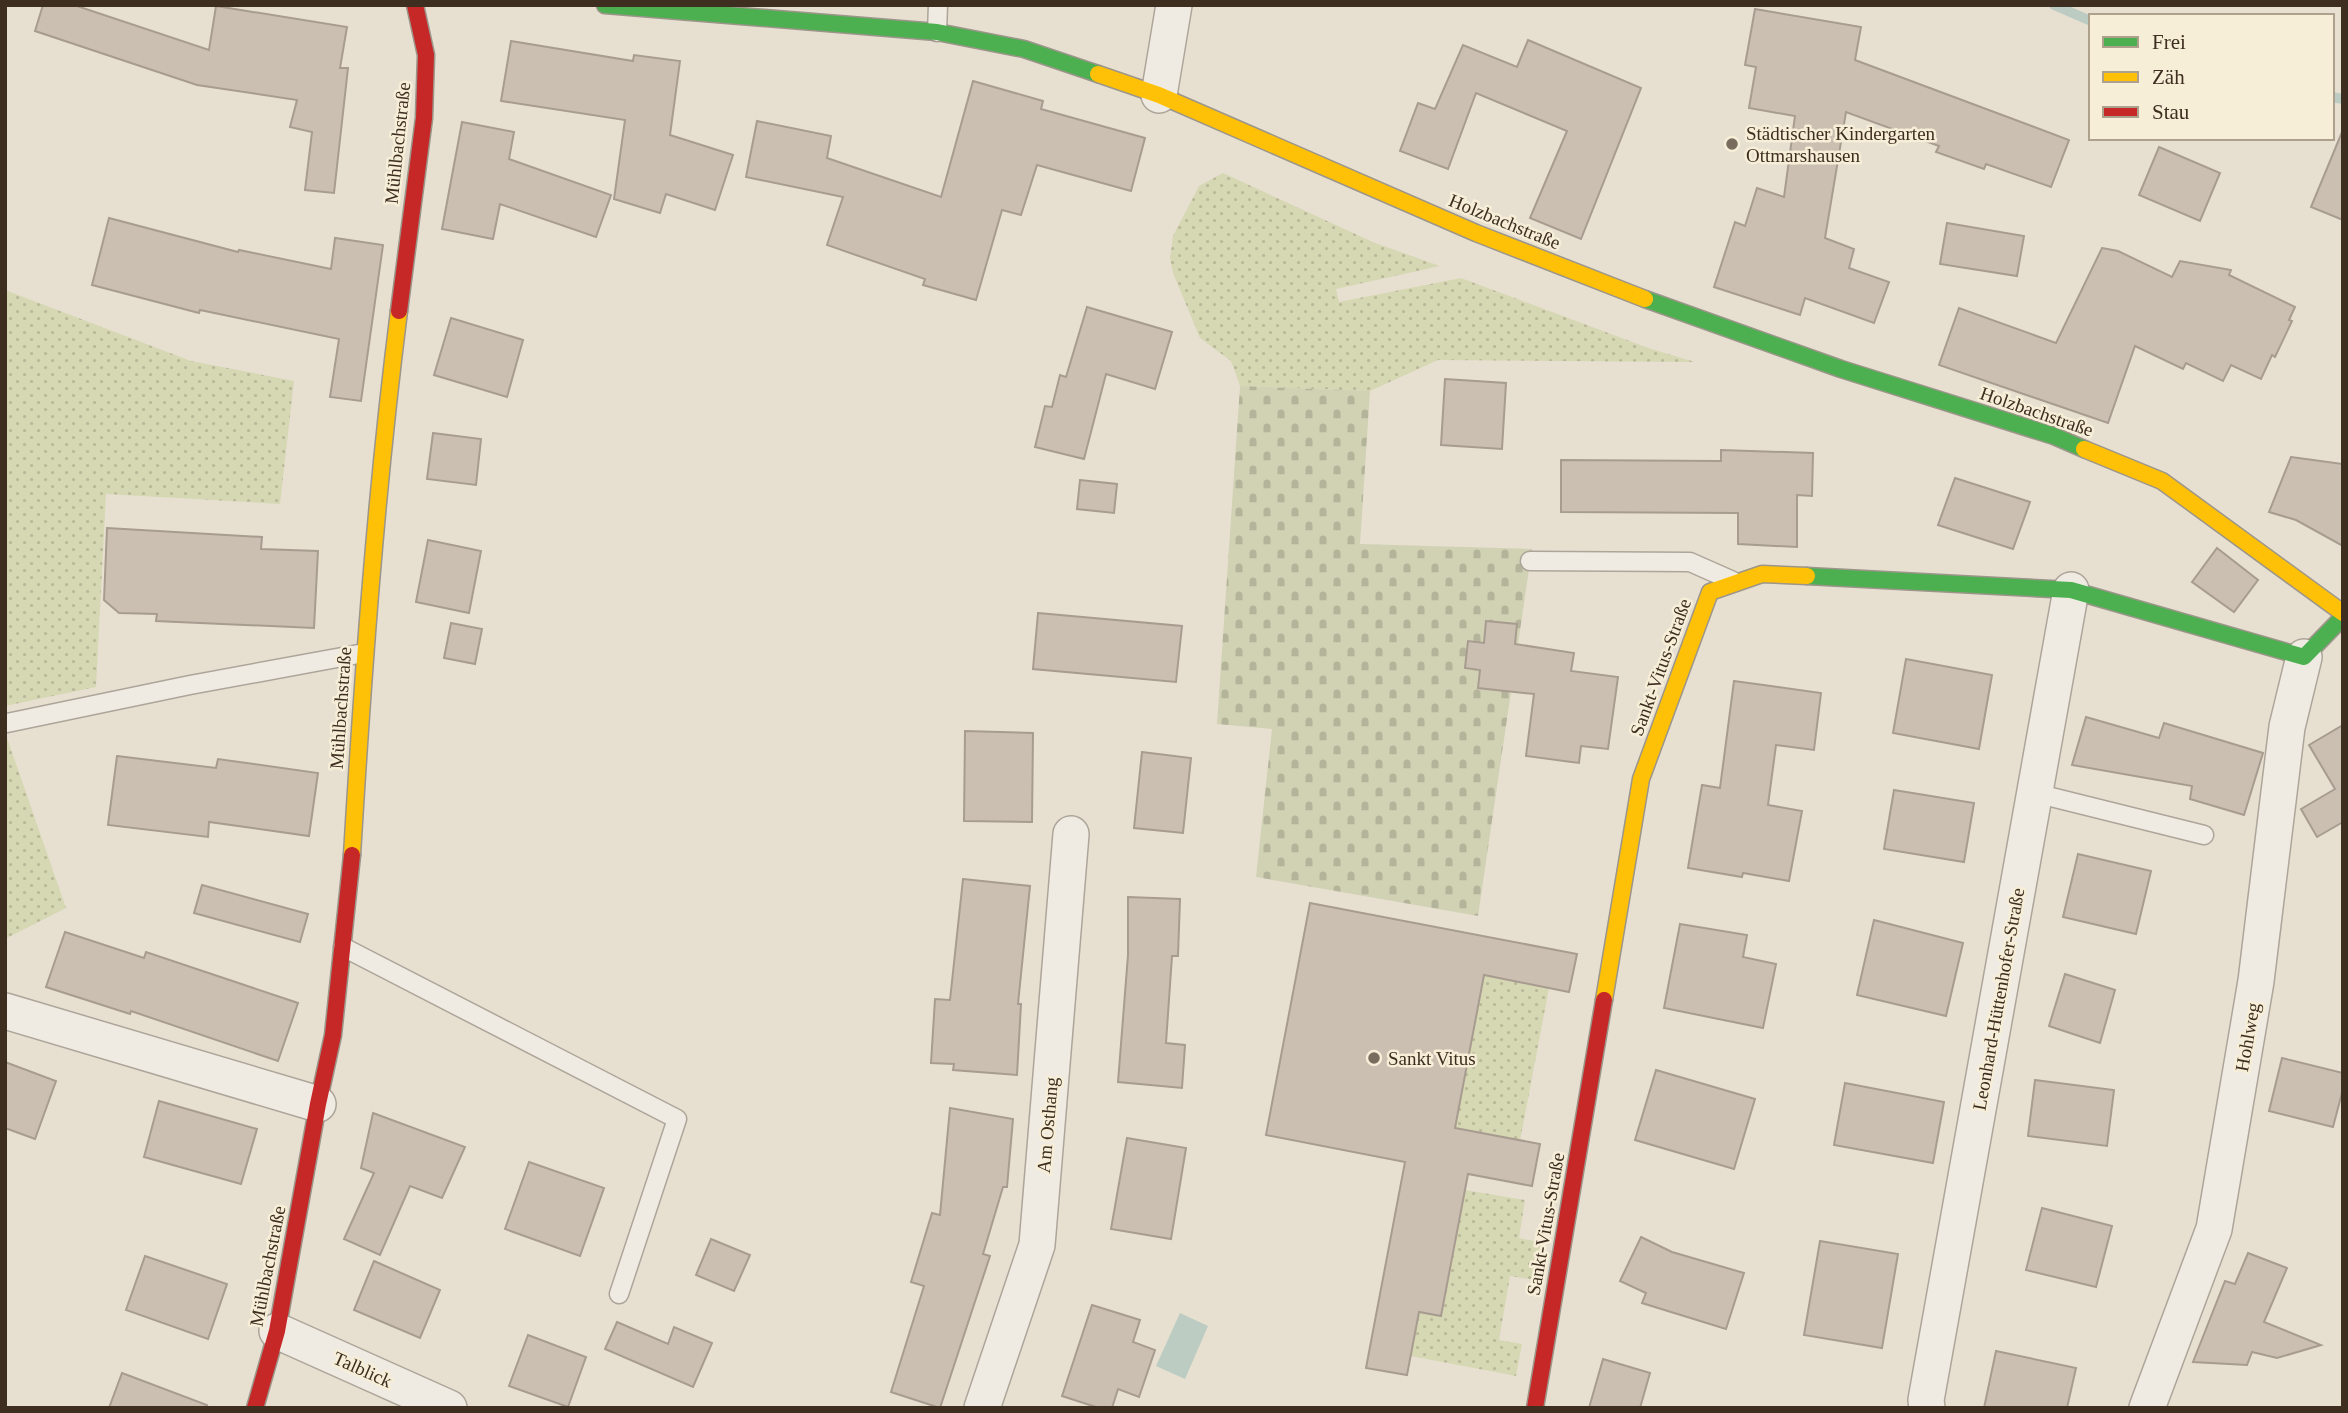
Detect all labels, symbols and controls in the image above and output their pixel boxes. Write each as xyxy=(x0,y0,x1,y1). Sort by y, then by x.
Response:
legend xyxy=(2089,14,2334,140)
text: Frei xyxy=(2152,30,2186,54)
text: Zäh xyxy=(2152,65,2185,89)
street label: Mühlbachstraße xyxy=(381,81,414,205)
text: Stau xyxy=(2152,100,2190,124)
place label: Städtischer Kindergarten Ottmarshausen xyxy=(1746,123,1936,166)
marker: Städtischer Kindergarten Ottmarshausen xyxy=(1724,136,1740,152)
street label: Holzbachstraße xyxy=(1446,190,1564,253)
street label: Holzbachstraße xyxy=(1978,382,2096,441)
street label: Sankt-Vitus-Straße xyxy=(1626,596,1695,739)
street label: Mühlbachstraße xyxy=(326,646,355,770)
street label: Leonhard-Hüttenhofer-Straße xyxy=(1969,886,2028,1112)
street label: Hohlweg xyxy=(2231,1000,2264,1073)
place label: Sankt Vitus xyxy=(1388,1048,1476,1069)
marker: Sankt Vitus xyxy=(1366,1050,1382,1066)
street label: Am Osthang xyxy=(1033,1076,1062,1174)
street label: Sankt-Vitus-Straße xyxy=(1523,1151,1568,1297)
street label: Mühlbachstraße xyxy=(246,1204,289,1328)
street label: Talblick xyxy=(330,1347,396,1392)

